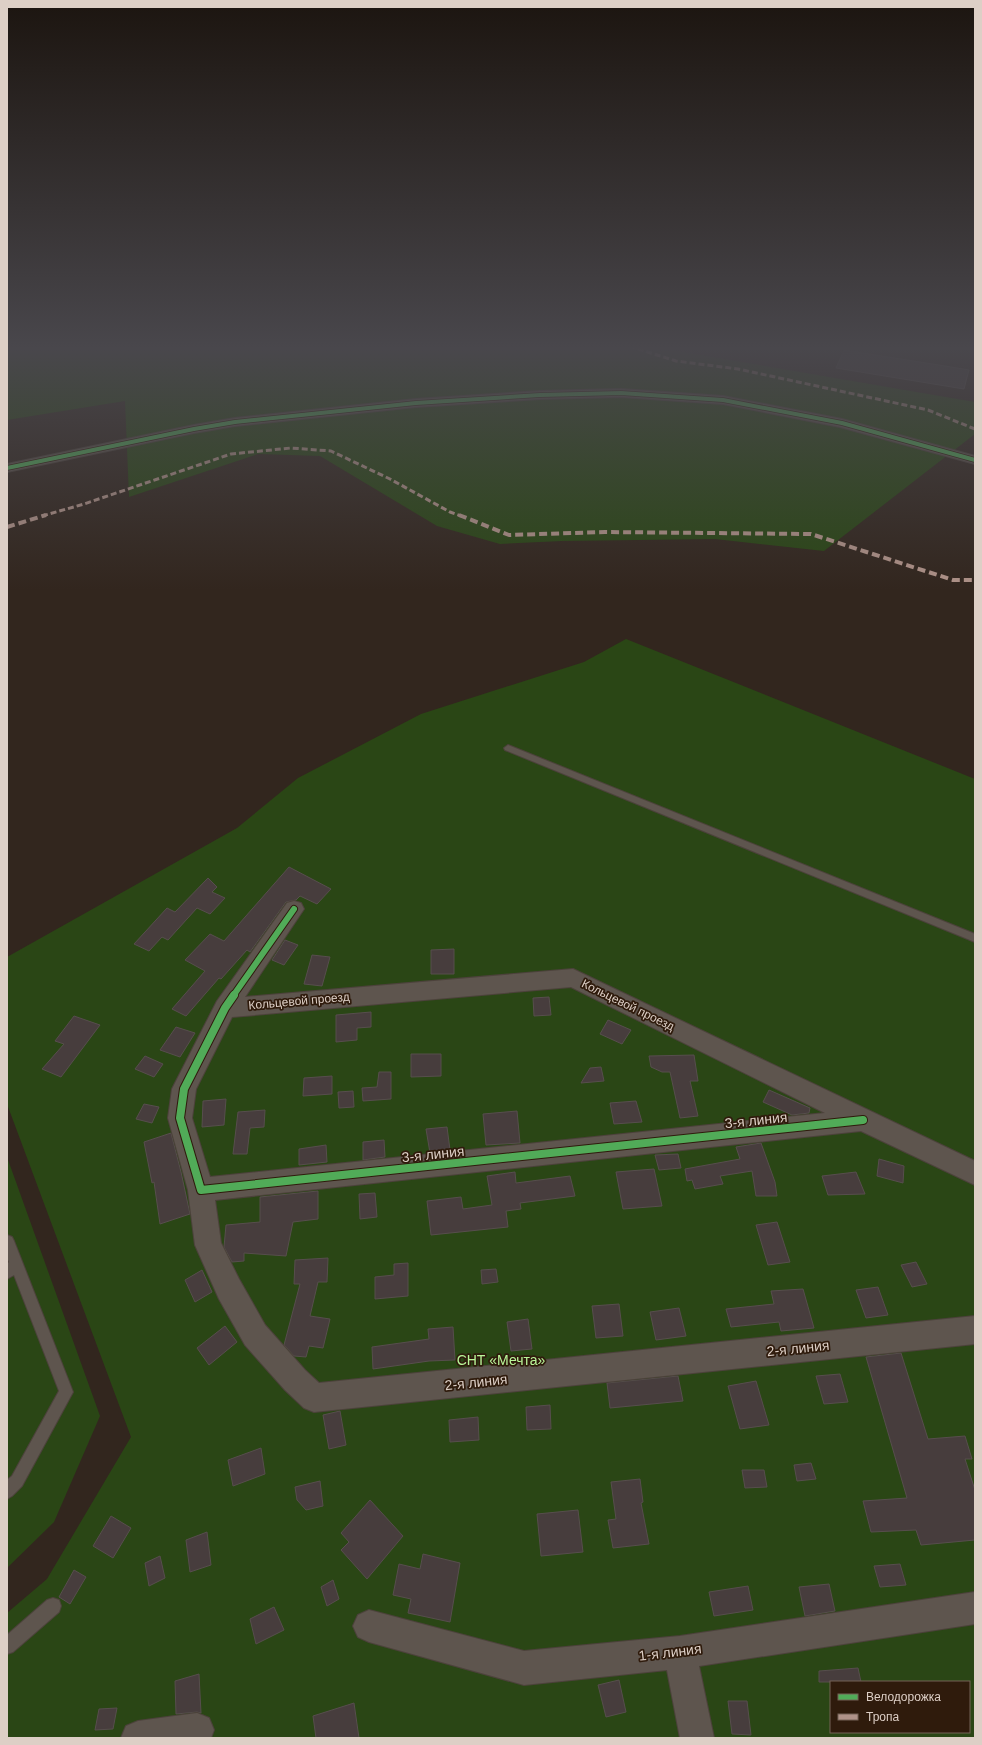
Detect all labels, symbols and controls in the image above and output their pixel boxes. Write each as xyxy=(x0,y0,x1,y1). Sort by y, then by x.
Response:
street label: Кольцевой проезд xyxy=(579,976,677,1034)
street label: Кольцевой проезд xyxy=(248,990,350,1012)
street label: 3-я линия xyxy=(724,1109,788,1131)
street label: 3-я линия xyxy=(401,1143,465,1165)
street label: 2-я линия xyxy=(766,1337,830,1359)
park label: СНТ «Мечта» xyxy=(457,1352,546,1368)
street label: 2-я линия xyxy=(444,1371,508,1393)
street label: 1-я линия xyxy=(638,1640,702,1664)
legend xyxy=(830,1681,970,1733)
text: Велодорожка xyxy=(866,1690,941,1704)
text: Тропа xyxy=(866,1710,900,1724)

